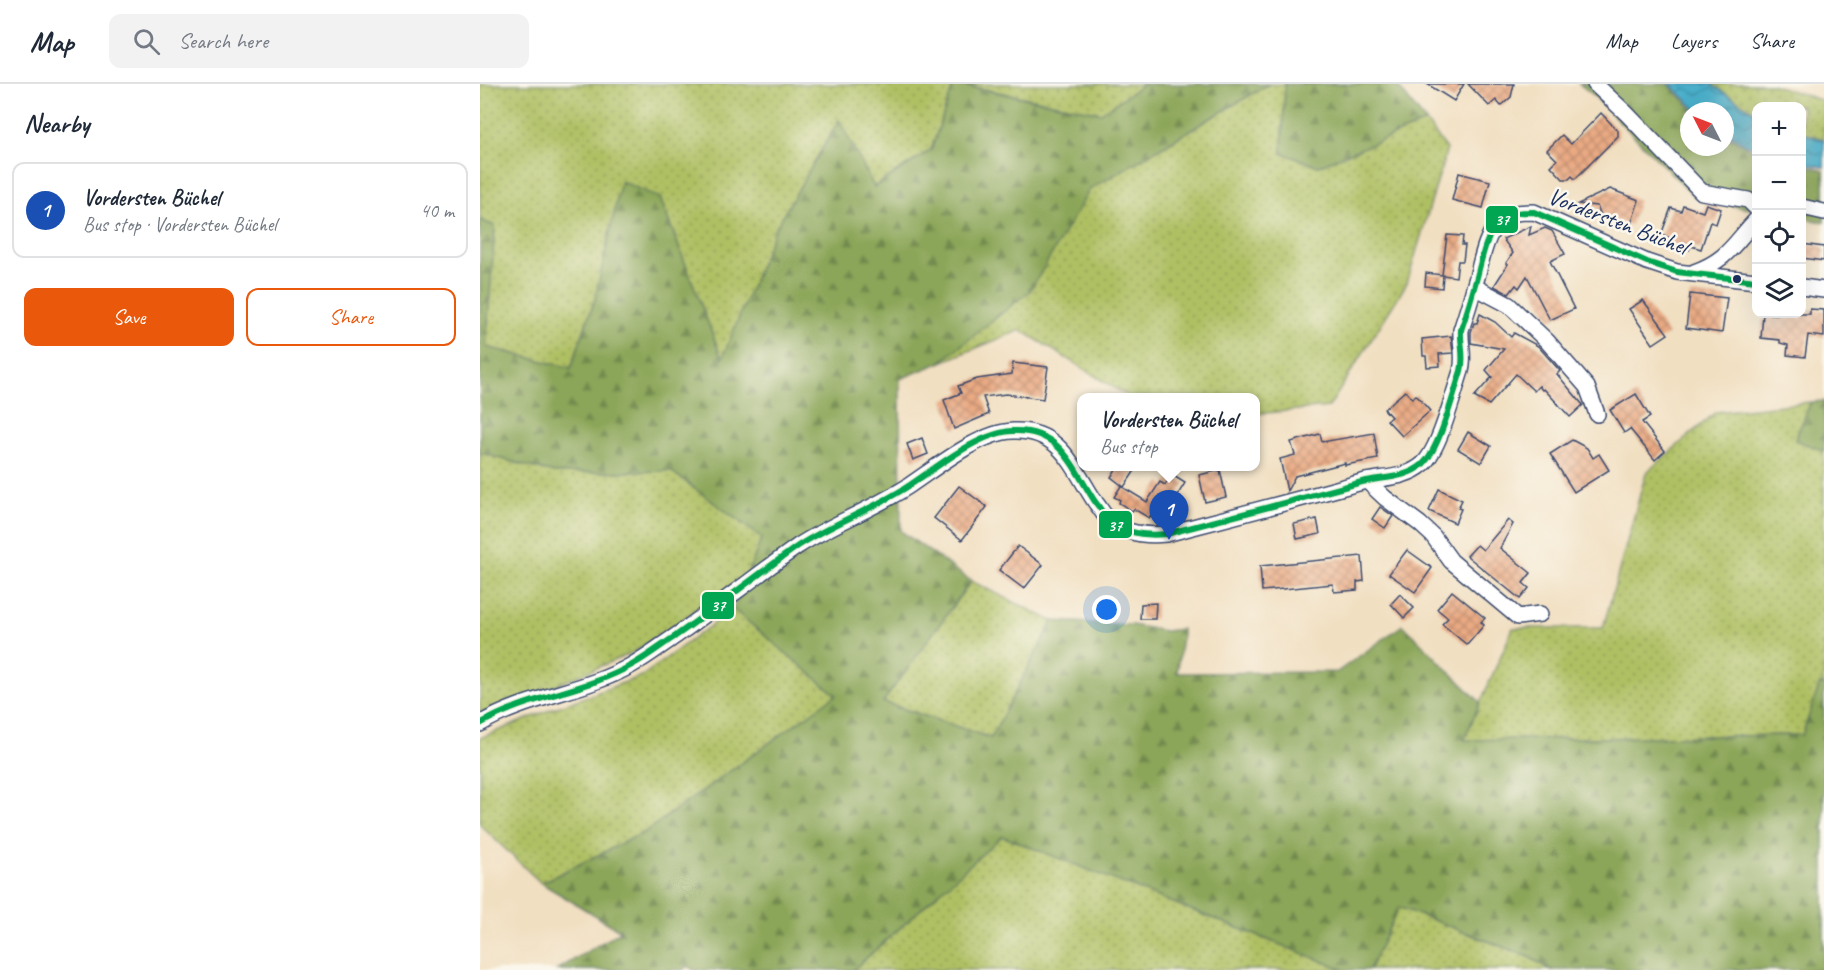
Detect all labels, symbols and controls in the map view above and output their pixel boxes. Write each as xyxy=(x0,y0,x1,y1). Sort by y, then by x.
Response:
search box xyxy=(109,14,529,68)
text: Map xyxy=(30,24,73,59)
icon: search xyxy=(130,25,163,58)
text: Search here xyxy=(178,27,268,55)
text: Map xyxy=(1605,28,1638,54)
text: Layers xyxy=(1671,28,1717,54)
text: Share xyxy=(1750,28,1794,54)
north arrow xyxy=(1680,102,1734,156)
map controls xyxy=(1752,102,1806,318)
button: + xyxy=(1752,102,1806,156)
text: Nearby xyxy=(24,107,89,140)
button: − xyxy=(1752,156,1806,210)
street label: Vordersten Büchel xyxy=(1544,181,1696,263)
text: Vordersten Büchel xyxy=(83,184,220,212)
text: 1 xyxy=(41,198,50,223)
text: 40 m xyxy=(420,198,454,223)
line badge: 37 xyxy=(1485,205,1519,234)
text: 37 xyxy=(1495,210,1511,230)
button: locate xyxy=(1752,210,1806,264)
text: Bus stop · Vordersten Büchel xyxy=(83,212,277,237)
button: layers xyxy=(1752,264,1806,318)
unlabelled marker xyxy=(1731,273,1743,285)
button: Save xyxy=(24,288,234,346)
button: Share xyxy=(246,288,456,346)
popup xyxy=(1077,393,1260,471)
text: Vordersten Büchel xyxy=(1100,406,1237,434)
text: Bus stop xyxy=(1100,434,1158,459)
pin: 1 xyxy=(1150,490,1188,540)
line badge: 37 xyxy=(1098,510,1133,539)
text: 37 xyxy=(1108,516,1124,536)
line badge: 37 xyxy=(701,591,735,620)
your location xyxy=(1092,595,1121,624)
text: 37 xyxy=(711,596,727,616)

